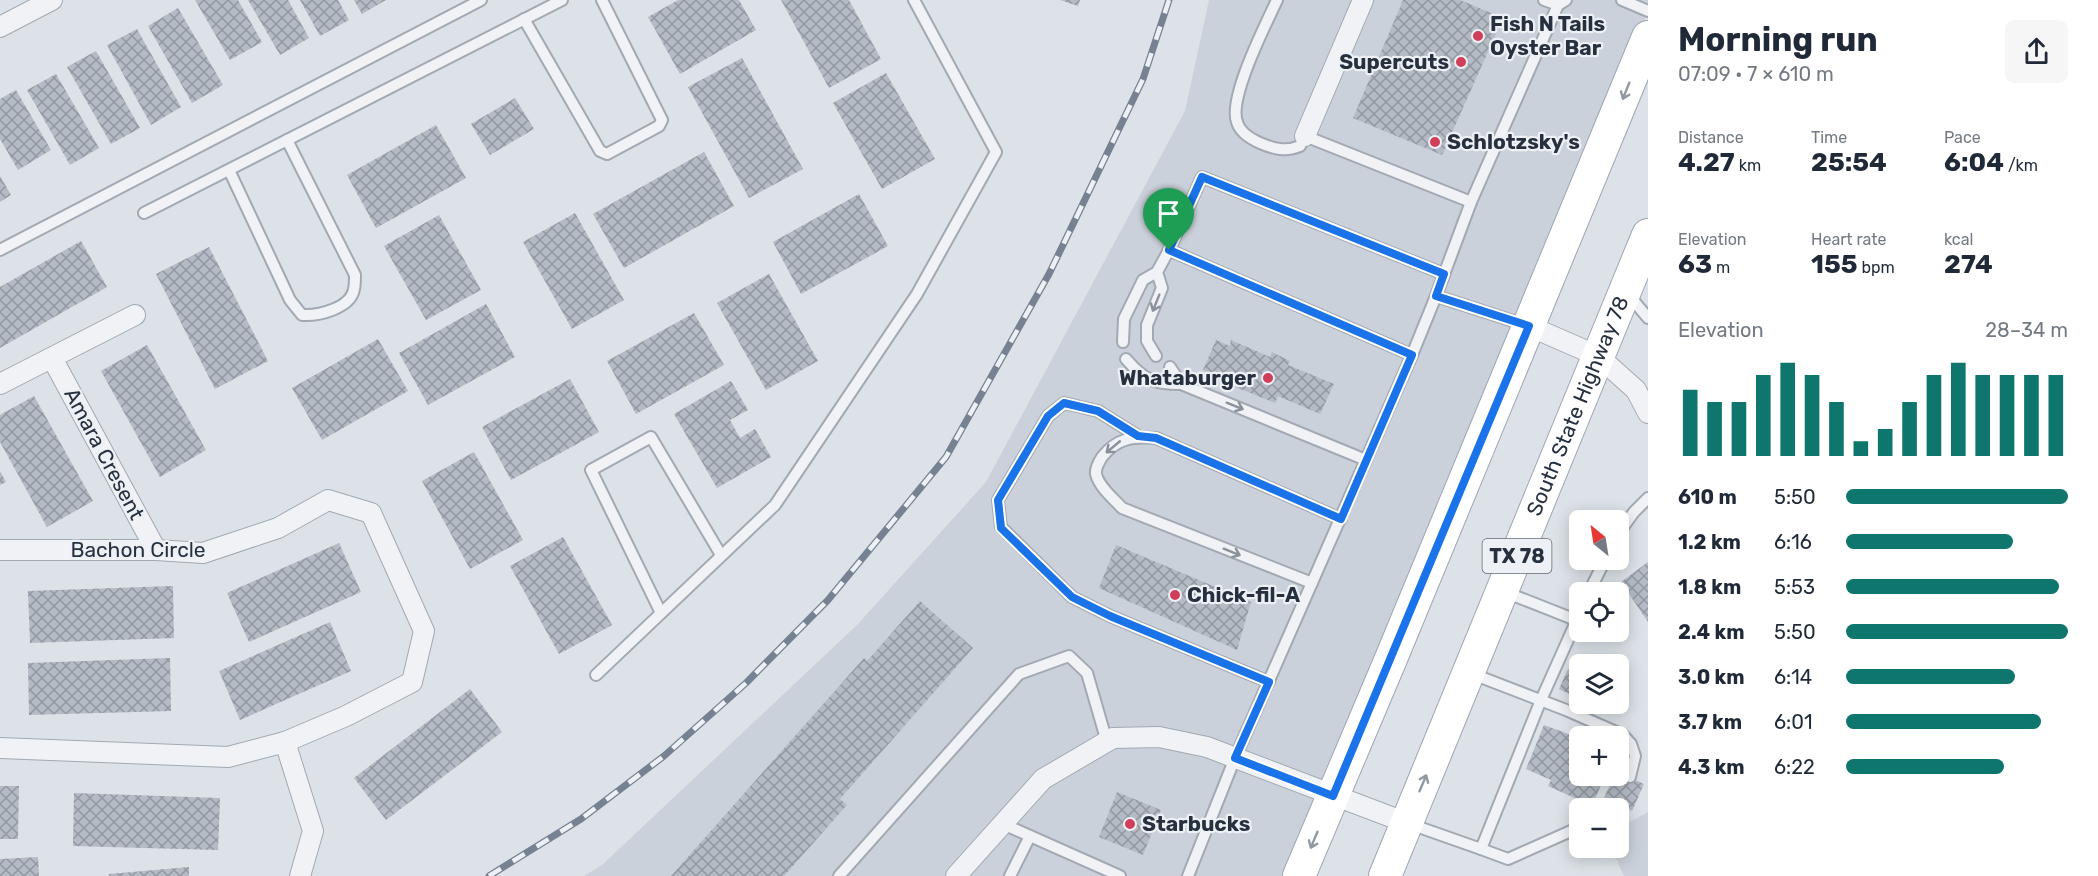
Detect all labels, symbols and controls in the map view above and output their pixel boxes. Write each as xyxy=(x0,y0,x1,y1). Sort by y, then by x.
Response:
place label: Fish N Tails Oyster Bar xyxy=(1490,11,1605,60)
text: Morning run xyxy=(1678,20,1878,59)
button: share xyxy=(2005,20,2068,83)
marker: Fish N Tails Oyster Bar xyxy=(1471,29,1485,43)
place label: Supercuts xyxy=(1339,49,1449,74)
marker: Supercuts xyxy=(1454,55,1468,69)
text: 07:09 · 7 × 610 m xyxy=(1678,62,1834,86)
one-way arrow xyxy=(1620,82,1631,100)
text: Distance xyxy=(1678,128,1744,147)
text: Time xyxy=(1811,128,1847,147)
text: Pace xyxy=(1944,128,1981,147)
place label: Schlotzsky's xyxy=(1447,129,1580,154)
marker: Schlotzsky's xyxy=(1428,135,1442,149)
text: 4.27 xyxy=(1678,147,1735,178)
text: 25:54 xyxy=(1811,147,1887,178)
text: 6:04 xyxy=(1944,147,2004,178)
text: km xyxy=(1735,156,1761,175)
text: /km xyxy=(2004,156,2038,175)
pin xyxy=(1143,188,1194,250)
icon: arrive xyxy=(1152,197,1185,230)
text: Elevation xyxy=(1678,230,1747,249)
text: Heart rate xyxy=(1811,230,1886,249)
text: kcal xyxy=(1944,230,1973,249)
text: 63 xyxy=(1678,249,1712,280)
text: 155 xyxy=(1811,249,1858,280)
text: 274 xyxy=(1944,249,1993,280)
text: m xyxy=(1712,258,1730,277)
text: bpm xyxy=(1858,258,1895,277)
street label: South State Highway 78 xyxy=(1521,292,1634,519)
one-way arrow xyxy=(1150,293,1161,312)
text: Elevation xyxy=(1678,318,1764,342)
text: 28–34 m xyxy=(1985,318,2068,342)
place label: Whataburger xyxy=(1119,365,1256,390)
marker: Whataburger xyxy=(1261,371,1275,385)
street label: Amara Cresent xyxy=(59,384,150,524)
one-way arrow xyxy=(1226,401,1244,412)
one-way arrow xyxy=(1106,440,1121,454)
text: 610 m xyxy=(1678,485,1737,509)
text: 5:50 xyxy=(1774,485,1816,509)
north arrow xyxy=(1569,510,1629,570)
map controls xyxy=(1569,510,1629,858)
text: 1.2 km xyxy=(1678,530,1741,554)
text: 6:16 xyxy=(1774,530,1812,554)
street label: Bachon Circle xyxy=(70,537,206,562)
road number: TX 78 xyxy=(1482,539,1552,573)
one-way arrow xyxy=(1223,547,1241,558)
text: 1.8 km xyxy=(1678,575,1741,599)
text: 5:53 xyxy=(1774,575,1815,599)
place label: Chick-fil-A xyxy=(1187,582,1300,607)
button: locate xyxy=(1569,582,1629,642)
marker: Chick-fil-A xyxy=(1168,588,1182,602)
text: 2.4 km xyxy=(1678,620,1744,644)
text: 5:50 xyxy=(1774,620,1816,644)
button: layers xyxy=(1569,654,1629,714)
text: 3.0 km xyxy=(1678,665,1745,689)
text: 6:14 xyxy=(1774,665,1812,689)
text: 3.7 km xyxy=(1678,710,1742,734)
text: 6:01 xyxy=(1774,710,1812,734)
button: + xyxy=(1569,726,1629,786)
text: 4.3 km xyxy=(1678,755,1745,779)
text: 6:22 xyxy=(1774,755,1815,779)
one-way arrow xyxy=(1418,774,1429,793)
button: − xyxy=(1569,798,1629,858)
place label: Starbucks xyxy=(1142,811,1250,836)
marker: Starbucks xyxy=(1123,817,1137,831)
one-way arrow xyxy=(1308,831,1319,849)

